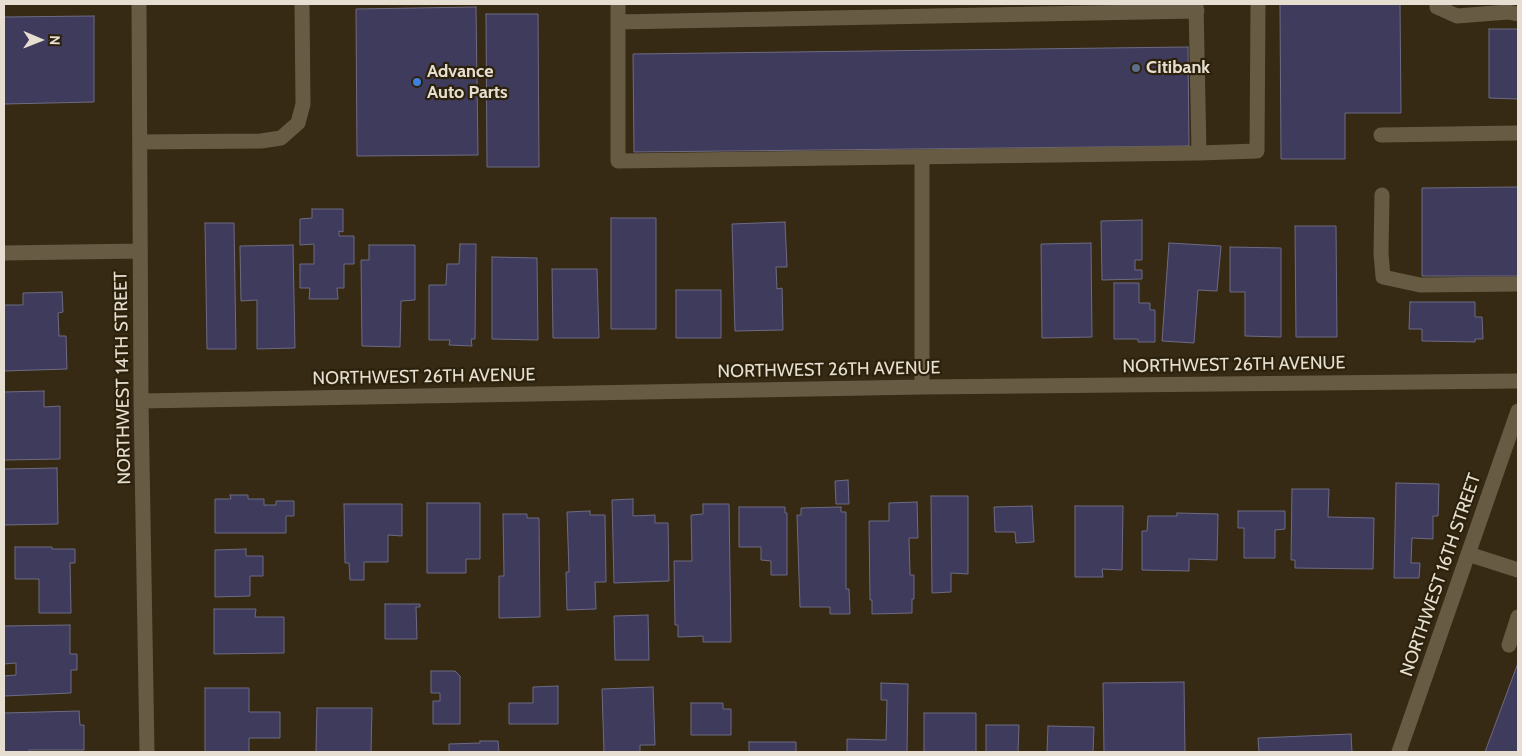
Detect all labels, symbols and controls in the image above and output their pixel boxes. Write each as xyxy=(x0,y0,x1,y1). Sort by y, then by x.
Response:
north arrow xyxy=(15,15,65,65)
text: N xyxy=(46,35,64,45)
place label: Citibank xyxy=(1146,57,1210,79)
place label: Advance Auto Parts xyxy=(427,61,508,104)
marker: Citibank xyxy=(1130,62,1142,74)
marker: Advance Auto Parts xyxy=(411,76,423,88)
street label: NORTHWEST 14TH STREET xyxy=(110,271,136,485)
street label: NORTHWEST 26TH AVENUE xyxy=(1122,352,1346,378)
street label: NORTHWEST 26TH AVENUE xyxy=(717,357,941,383)
street label: NORTHWEST 26TH AVENUE xyxy=(312,364,536,390)
street label: NORTHWEST 16TH STREET xyxy=(1396,471,1486,679)

